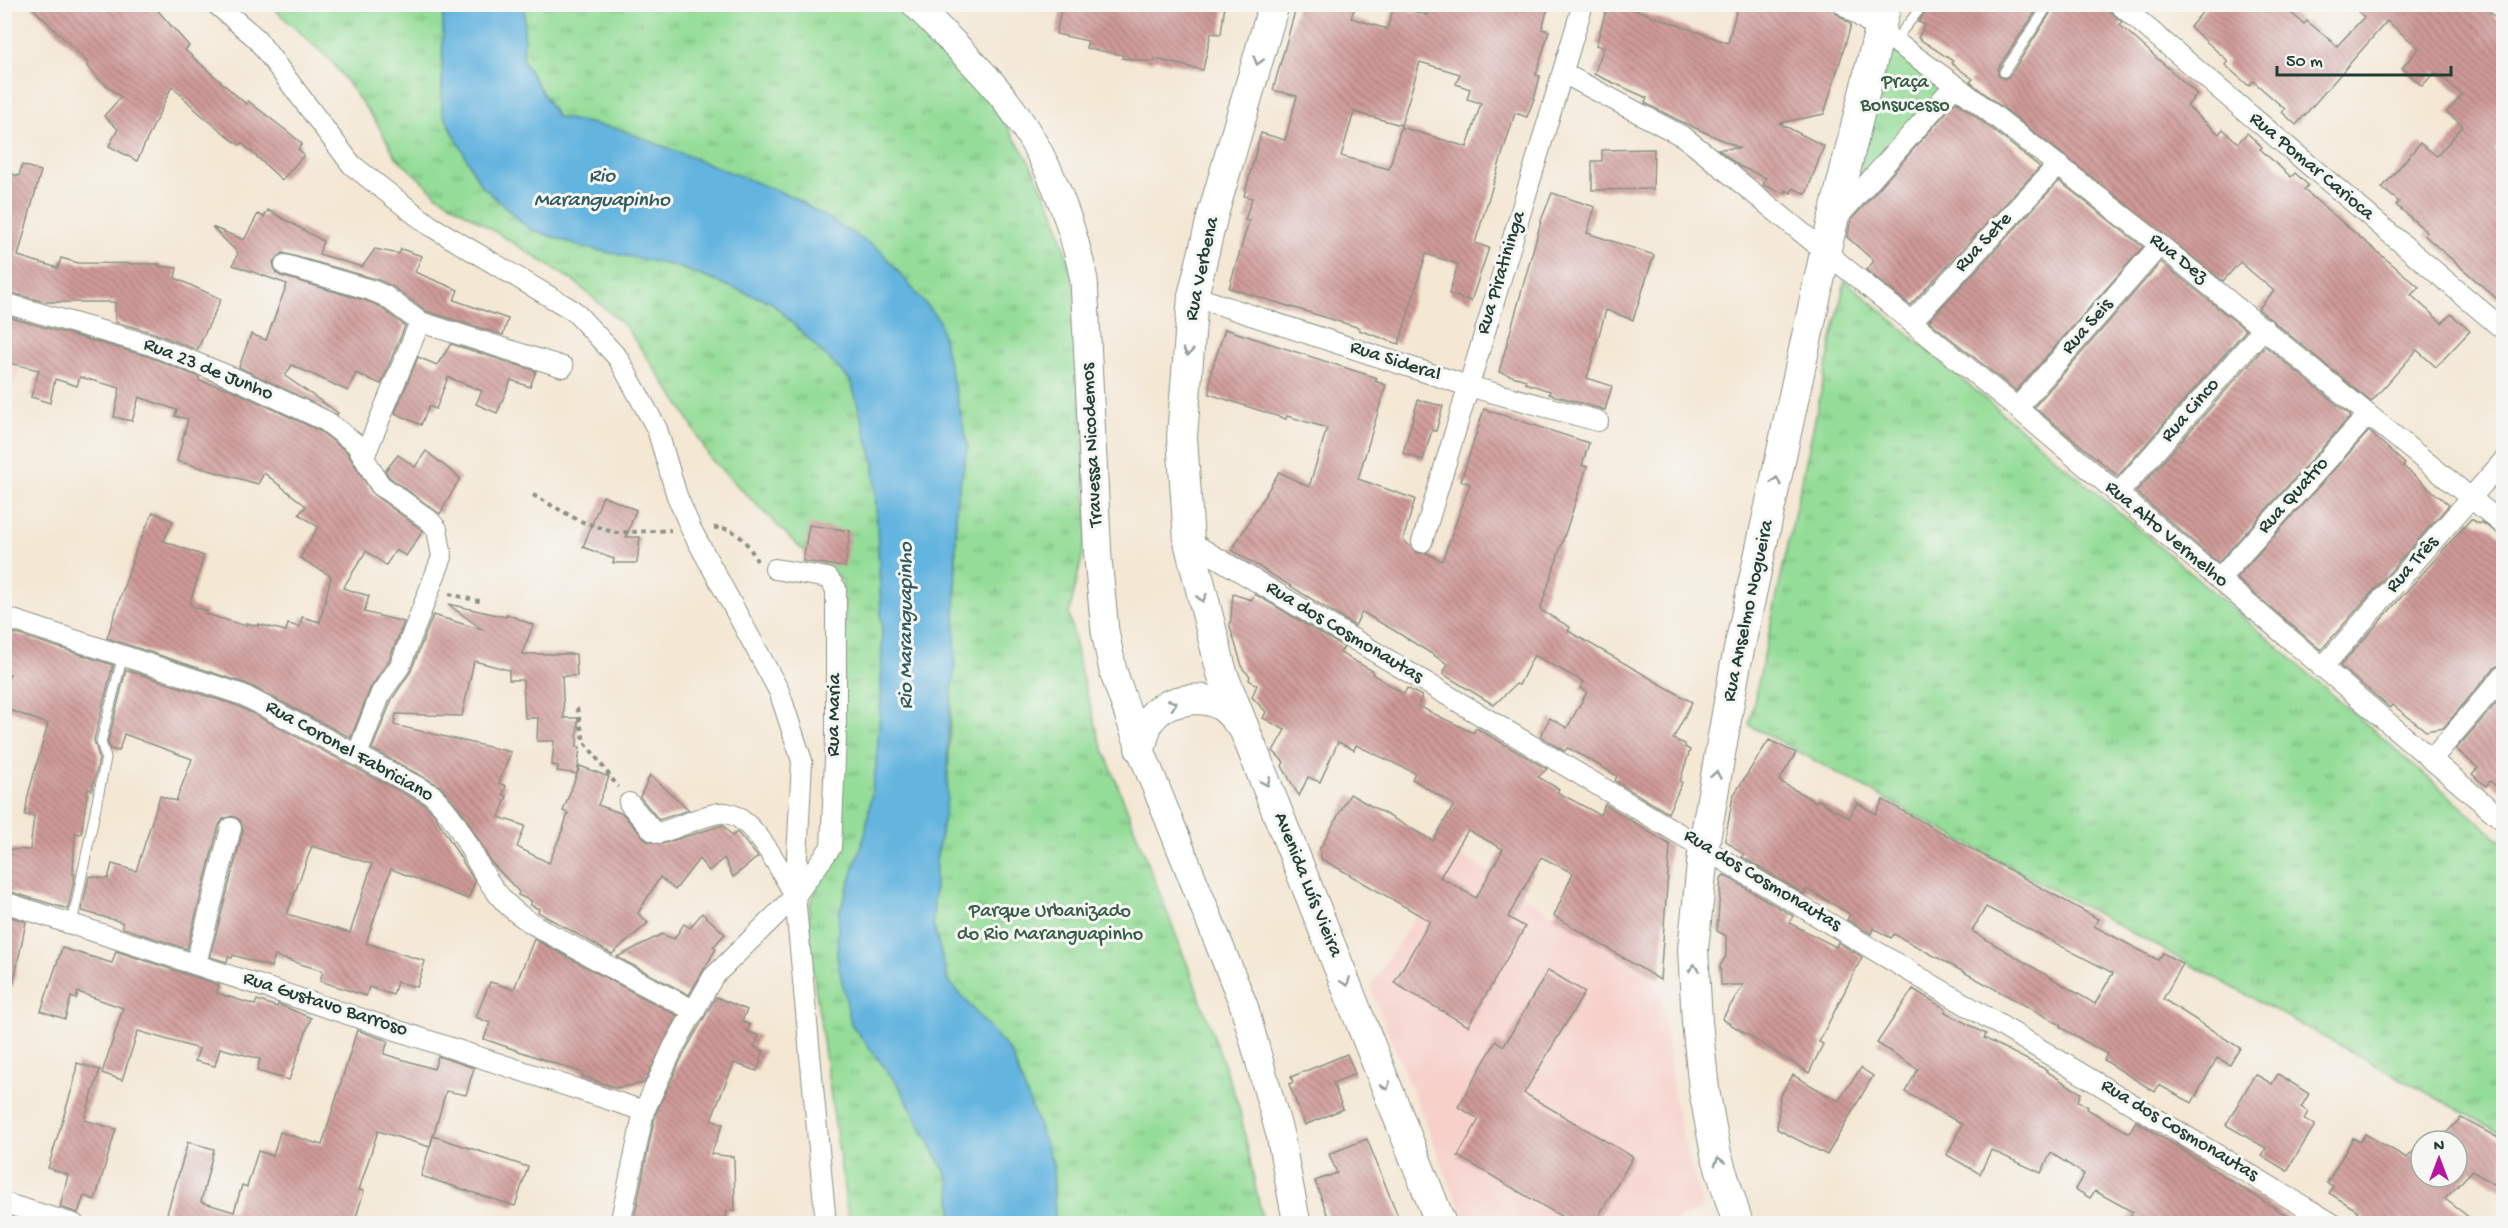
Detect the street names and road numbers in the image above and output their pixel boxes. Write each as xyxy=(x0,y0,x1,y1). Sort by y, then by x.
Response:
street label: Rua Pomar Carioca xyxy=(2244,108,2379,226)
street label: Rua Piratininga xyxy=(1472,208,1532,337)
street label: Rua Sete xyxy=(1950,208,2018,278)
street label: Rua Verbena xyxy=(1181,214,1225,323)
street label: Rua Dez xyxy=(2144,229,2213,290)
street label: Rua Seis xyxy=(2057,294,2119,360)
street label: Rua 23 de Junho xyxy=(140,333,276,407)
street label: Rua Sideral xyxy=(1347,337,1443,387)
street label: Travessa Nicodemos xyxy=(1077,362,1109,529)
street label: Rua Cinco xyxy=(2157,374,2225,448)
street label: Rua Quatro xyxy=(2254,453,2334,539)
street label: Rua Alto Vermelho xyxy=(2100,477,2232,593)
street label: Rua Anselmo Nogueira xyxy=(1718,517,1780,704)
street label: Rua Três xyxy=(2382,531,2444,598)
street label: Rua dos Cosmonautas xyxy=(1261,577,1427,689)
street label: Rua Maria xyxy=(823,672,847,757)
street label: Rua Coronel Fabriciano xyxy=(261,696,437,808)
street label: Avenida Luís Vieira xyxy=(1268,809,1347,961)
street label: Rua dos Cosmonautas xyxy=(1679,825,1845,937)
street label: Rua Gustavo Barroso xyxy=(240,968,410,1042)
street label: Rua dos Cosmonautas xyxy=(2096,1075,2262,1187)

